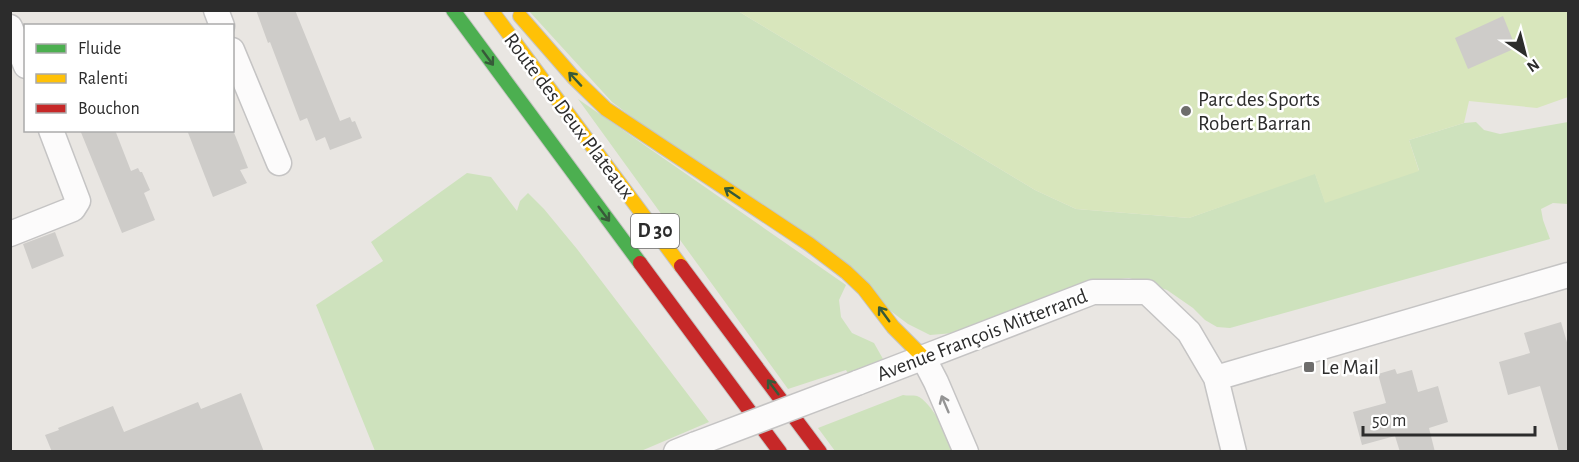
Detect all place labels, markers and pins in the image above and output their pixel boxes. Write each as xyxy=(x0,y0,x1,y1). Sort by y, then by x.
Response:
place label: Parc des Sports Robert Barran xyxy=(1198,89,1320,134)
marker: Parc des Sports Robert Barran xyxy=(1179,104,1193,118)
place label: Le Mail xyxy=(1321,357,1379,378)
marker: Le Mail xyxy=(1302,360,1316,374)

